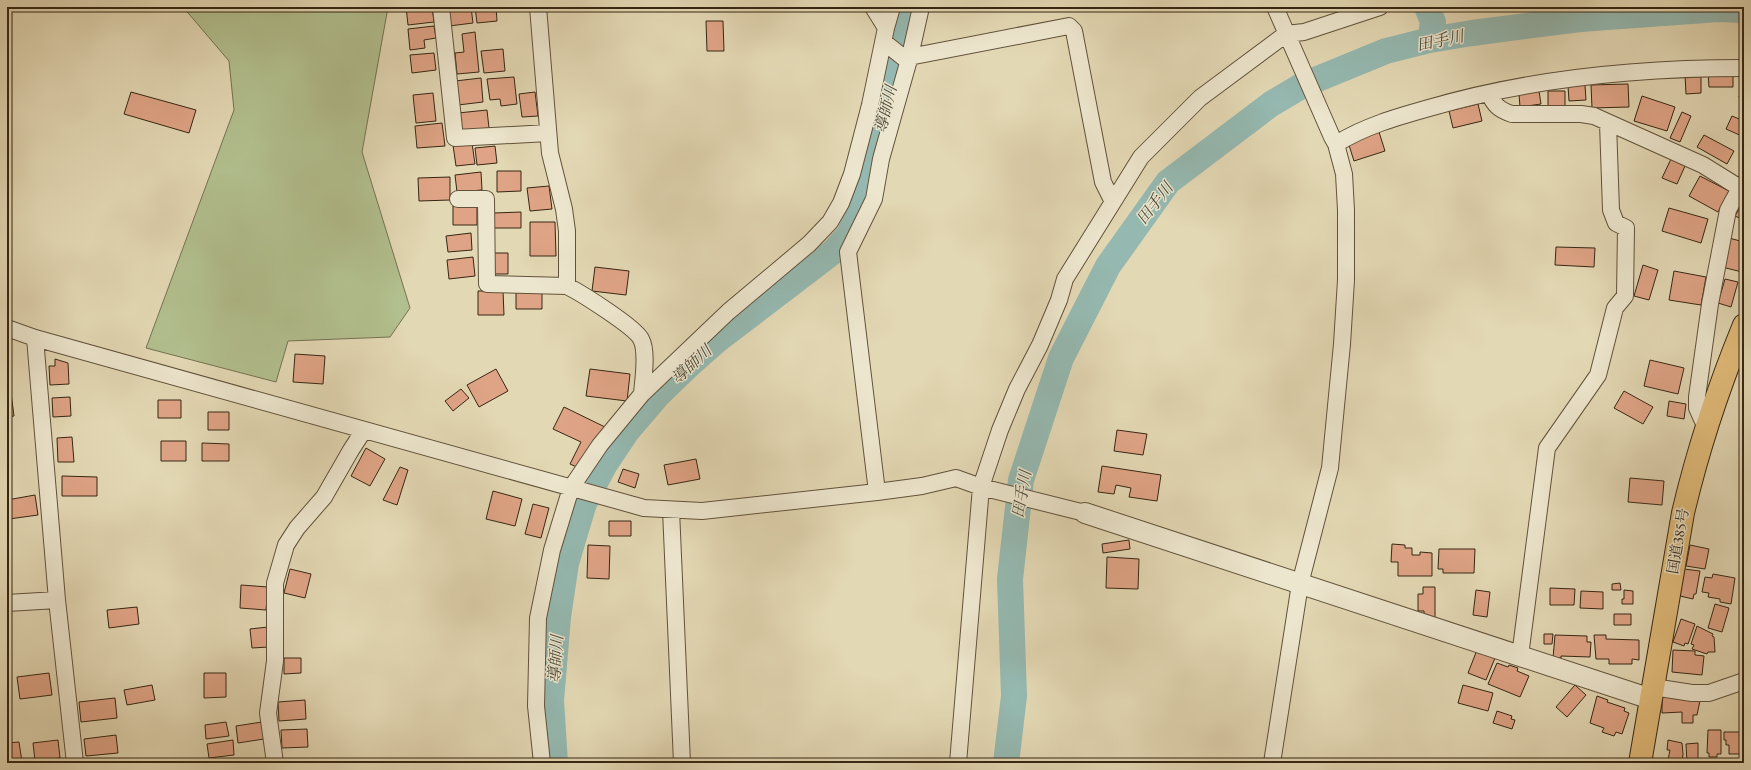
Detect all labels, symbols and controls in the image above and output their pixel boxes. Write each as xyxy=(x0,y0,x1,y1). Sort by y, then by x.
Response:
water label: 田手川 xyxy=(1414,25,1468,56)
water label: 導師川 xyxy=(869,81,902,135)
water label: 田手川 xyxy=(1131,176,1179,229)
water label: 導師川 xyxy=(667,339,718,388)
water label: 田手川 xyxy=(1007,467,1036,520)
street label: 国道385号 xyxy=(1662,506,1693,575)
water label: 導師川 xyxy=(543,632,568,684)

